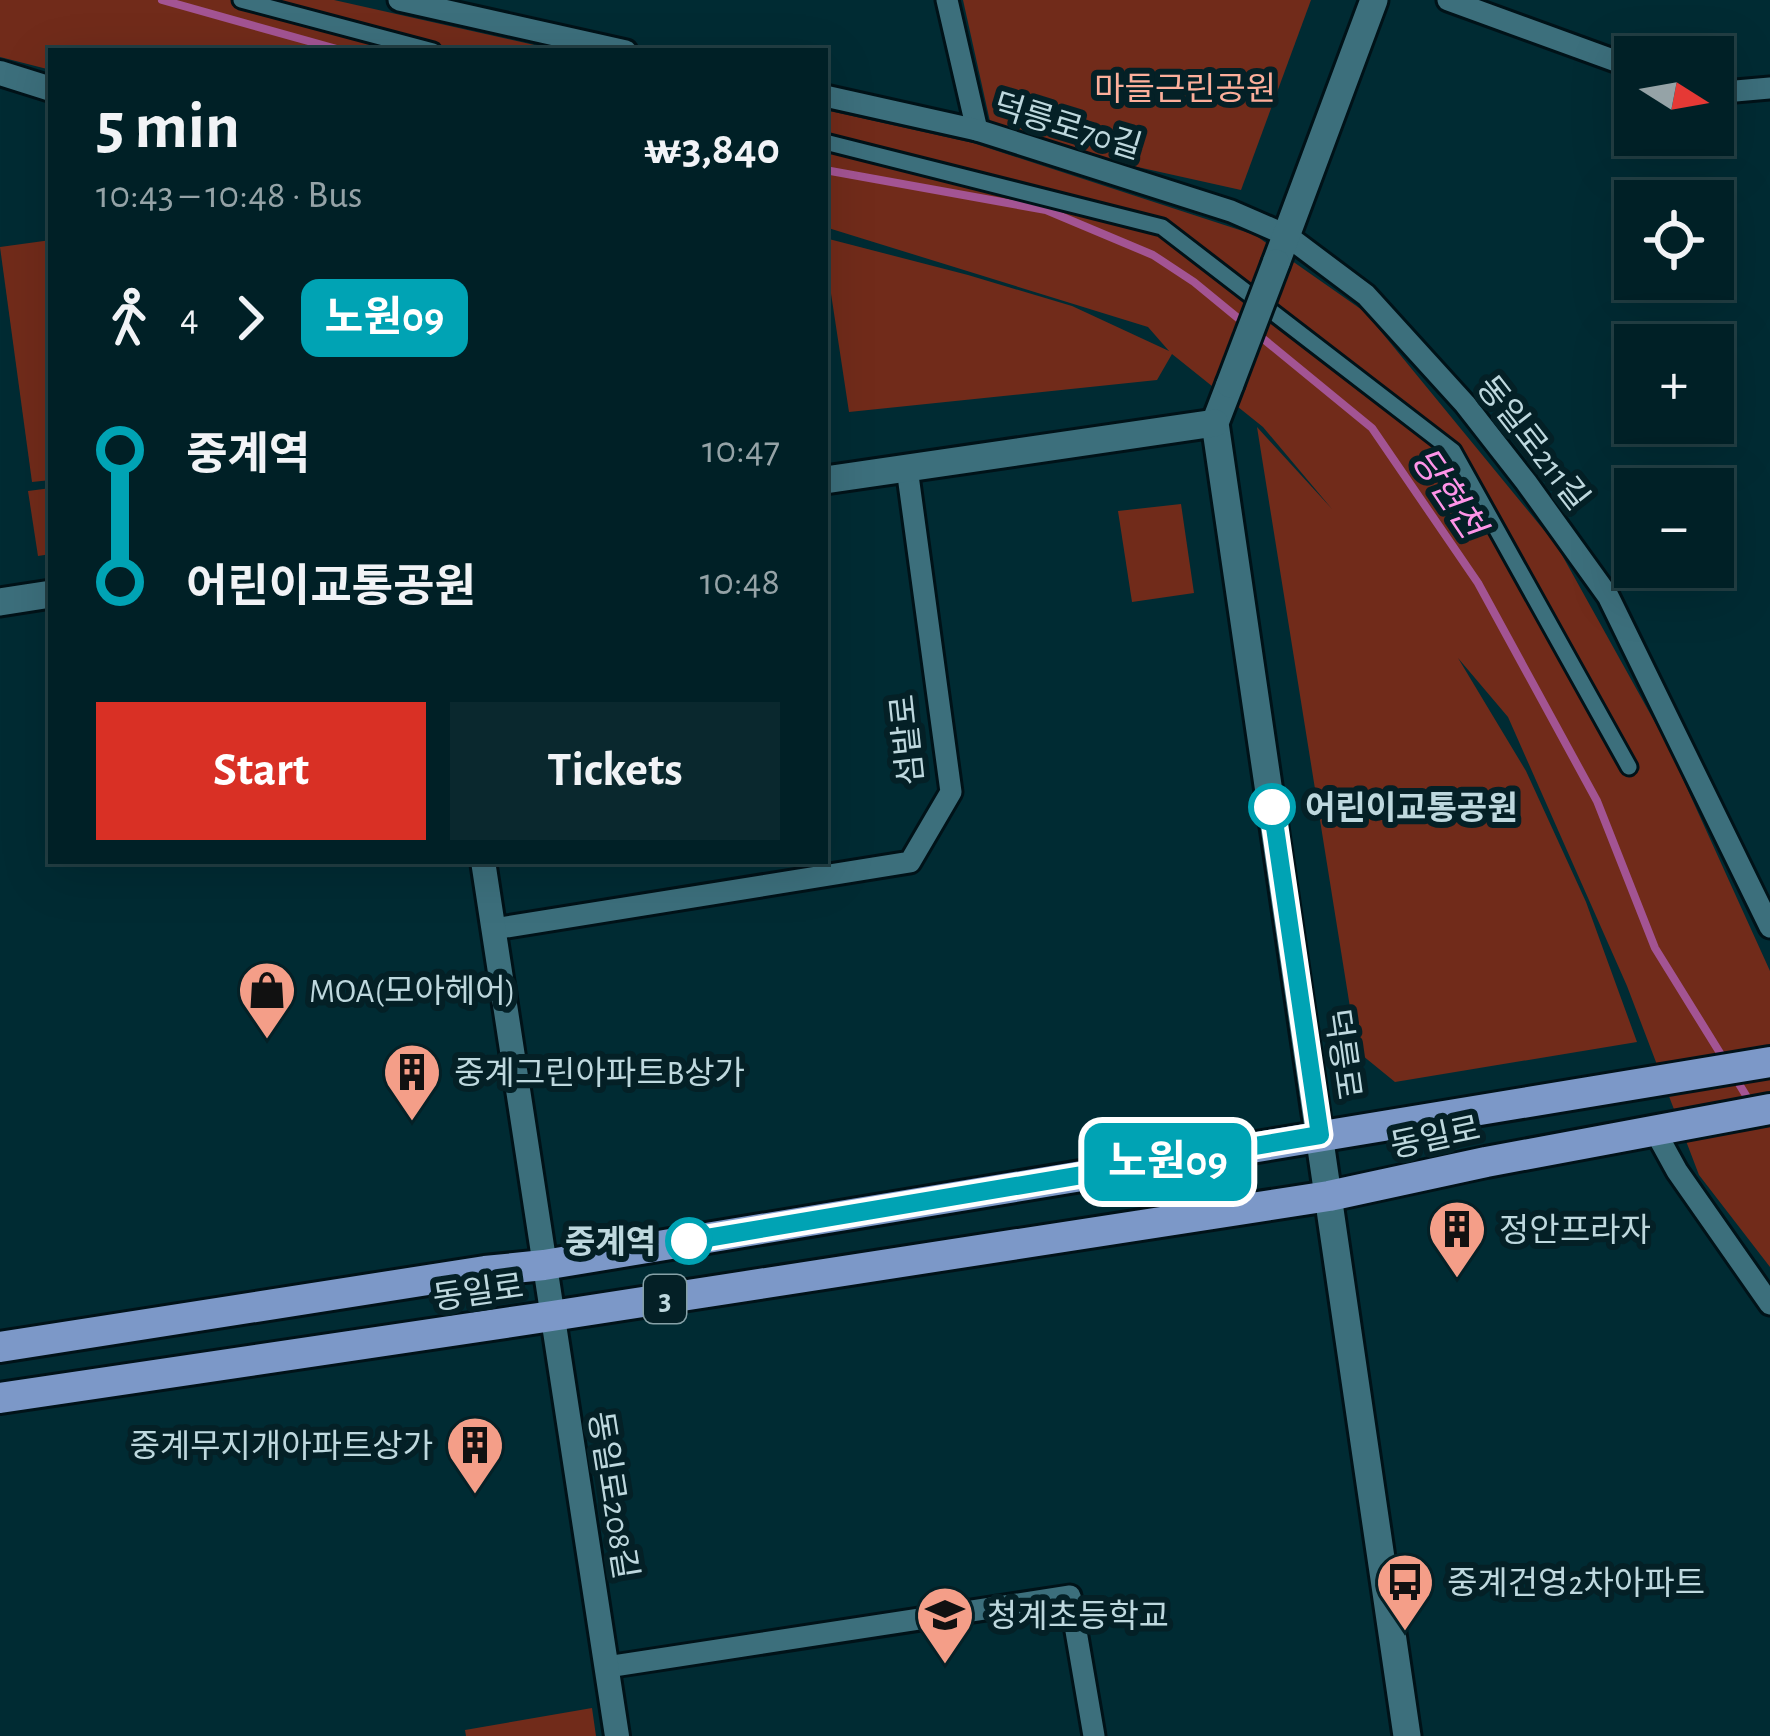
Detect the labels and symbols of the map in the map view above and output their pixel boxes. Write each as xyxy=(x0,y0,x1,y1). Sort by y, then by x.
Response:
north arrow xyxy=(1614,36,1734,156)
park label: 마들근린공원 xyxy=(1094,72,1276,107)
street label: 덕릉로70길 xyxy=(989,87,1146,165)
street label: 동일로211길 xyxy=(1470,369,1596,516)
water label: 당현천 xyxy=(1405,441,1493,548)
street label: 섬밭로 xyxy=(885,693,930,787)
marker: 어린이교통공원 xyxy=(1250,785,1294,829)
place label: 어린이교통공원 xyxy=(1305,791,1518,826)
shop icon: MOA(모아헤어) xyxy=(236,959,298,1041)
place label: MOA(모아헤어) xyxy=(309,974,516,1009)
street label: 덕릉로 xyxy=(1319,1007,1366,1102)
building icon: 중계그린아파트B상가 xyxy=(381,1041,443,1123)
place label: 중계그린아파트B상가 xyxy=(454,1056,745,1091)
street label: 동일로 xyxy=(1387,1111,1484,1164)
line badge: 노원09 xyxy=(1084,1123,1252,1201)
building icon: 정안프라자 xyxy=(1426,1198,1488,1280)
place label: 정안프라자 xyxy=(1499,1213,1651,1248)
marker: 중계역 xyxy=(667,1219,711,1263)
place label: 중계역 xyxy=(565,1225,656,1260)
street label: 동일로 xyxy=(431,1269,526,1316)
road number: 3 xyxy=(644,1275,686,1323)
street label: 동일로208길 xyxy=(582,1409,643,1582)
building icon: 중계무지개아파트상가 xyxy=(444,1414,506,1496)
place label: 중계무지개아파트상가 xyxy=(129,1429,433,1464)
bus stop icon: 중계건영2차아파트 xyxy=(1374,1551,1436,1633)
place label: 중계건영2차아파트 xyxy=(1447,1566,1705,1601)
school or university icon: 청계초등학교 xyxy=(914,1584,976,1666)
place label: 청계초등학교 xyxy=(987,1599,1169,1634)

